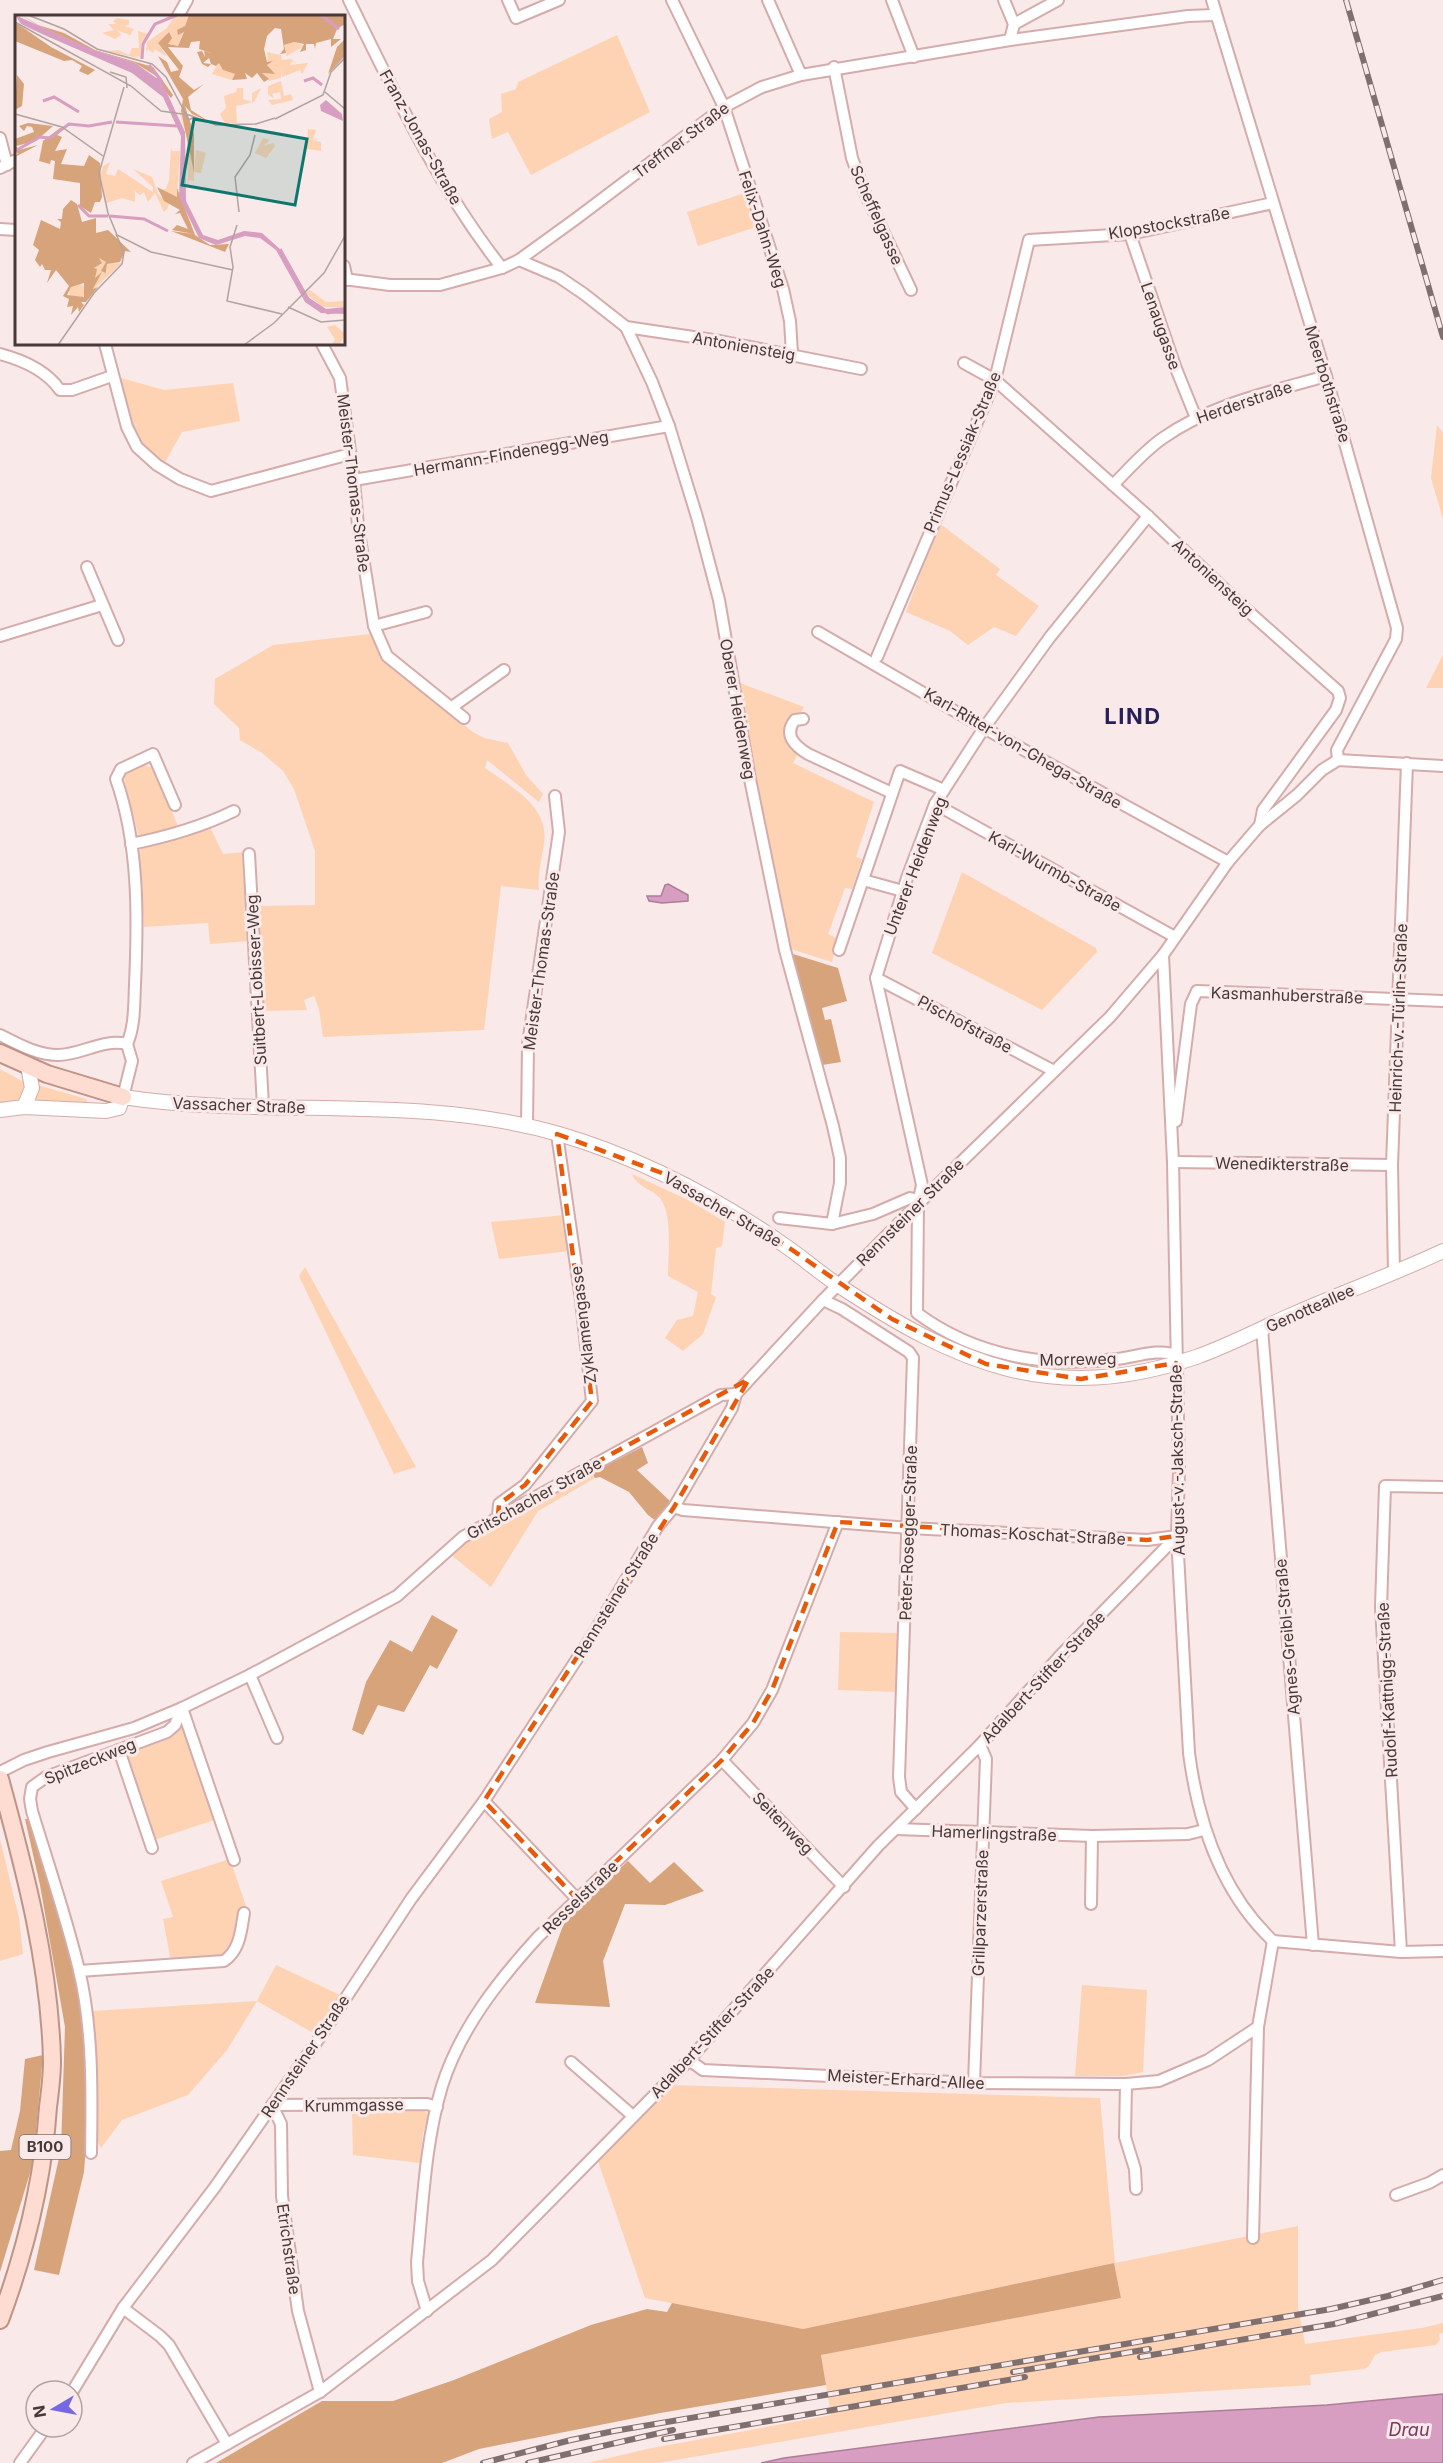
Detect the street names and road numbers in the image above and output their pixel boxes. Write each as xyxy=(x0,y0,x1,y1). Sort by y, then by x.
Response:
street label: Franz-Jonas-Straße xyxy=(376,66,466,208)
street label: Treffner Straße xyxy=(629,97,733,183)
street label: Scheffelgasse xyxy=(846,162,908,268)
street label: Felix-Dahn-Weg xyxy=(735,168,791,290)
street label: Klopstockstraße xyxy=(1107,202,1231,244)
street label: Lenaugasse xyxy=(1137,280,1185,372)
street label: Meerbothstraße xyxy=(1301,323,1355,445)
street label: Antoniensteig xyxy=(691,327,797,365)
street label: Primus-Lessiak-Straße xyxy=(919,369,1005,535)
street label: Herderstraße xyxy=(1193,376,1295,428)
street label: Meister-Thomas-Straße xyxy=(333,392,375,574)
street label: Hermann-Findenegg-Weg xyxy=(412,426,610,480)
street label: Antoniensteig xyxy=(1168,534,1258,620)
street label: Oberer Heidenweg xyxy=(716,637,760,781)
street label: Karl-Ritter-von-Ghega-Straße xyxy=(921,683,1125,813)
street label: Unterer Heidenweg xyxy=(879,794,951,938)
street label: Karl-Wurmb-Straße xyxy=(985,826,1125,916)
street label: Meister-Thomas-Straße xyxy=(519,870,563,1052)
street label: Suitbert-Lobisser-Weg xyxy=(242,894,270,1066)
street label: Heinrich-v.-Türlin-Straße xyxy=(1385,923,1411,1113)
street label: Kasmanhuberstraße xyxy=(1210,982,1364,1008)
street label: Pischofstraße xyxy=(914,991,1016,1057)
street label: Vassacher Straße xyxy=(172,1093,306,1117)
street label: Wenedikterstraße xyxy=(1215,1153,1349,1175)
street label: Rennsteiner Straße xyxy=(852,1154,968,1270)
street label: Vassacher Straße xyxy=(660,1167,786,1251)
street label: Zyklamengasse xyxy=(566,1265,600,1385)
street label: Genotteallee xyxy=(1262,1280,1358,1336)
street label: Morreweg xyxy=(1039,1348,1117,1370)
street label: August-v.-Jaksch-Straße xyxy=(1165,1364,1189,1556)
street label: Peter-Rosegger-Straße xyxy=(895,1445,921,1621)
street label: Gritschacher Straße xyxy=(463,1453,605,1543)
street label: Thomas-Koschat-Straße xyxy=(940,1519,1126,1549)
street label: Rennsteiner Straße xyxy=(569,1529,663,1661)
street label: Agnes-Greibl-Straße xyxy=(1270,1558,1304,1716)
street label: Rudolf-Kattnigg-Straße xyxy=(1372,1602,1402,1778)
street label: Adalbert-Stifter-Straße xyxy=(977,1607,1109,1747)
street label: Spitzeckweg xyxy=(41,1734,139,1788)
street label: Seitenweg xyxy=(748,1788,818,1858)
street label: Hamerlingstraße xyxy=(931,1821,1057,1845)
street label: Grillparzerstraße xyxy=(968,1849,992,1977)
street label: Resselstraße xyxy=(538,1856,622,1938)
street label: Adalbert-Stifter-Straße xyxy=(646,1962,778,2102)
street label: Rennsteiner Straße xyxy=(256,1991,354,2121)
street label: Meister-Erhard-Allee xyxy=(827,2065,985,2093)
street label: Krummgasse xyxy=(304,2094,404,2116)
road number: B100 xyxy=(20,2135,70,2159)
street label: Etrichstraße xyxy=(273,2202,305,2296)

